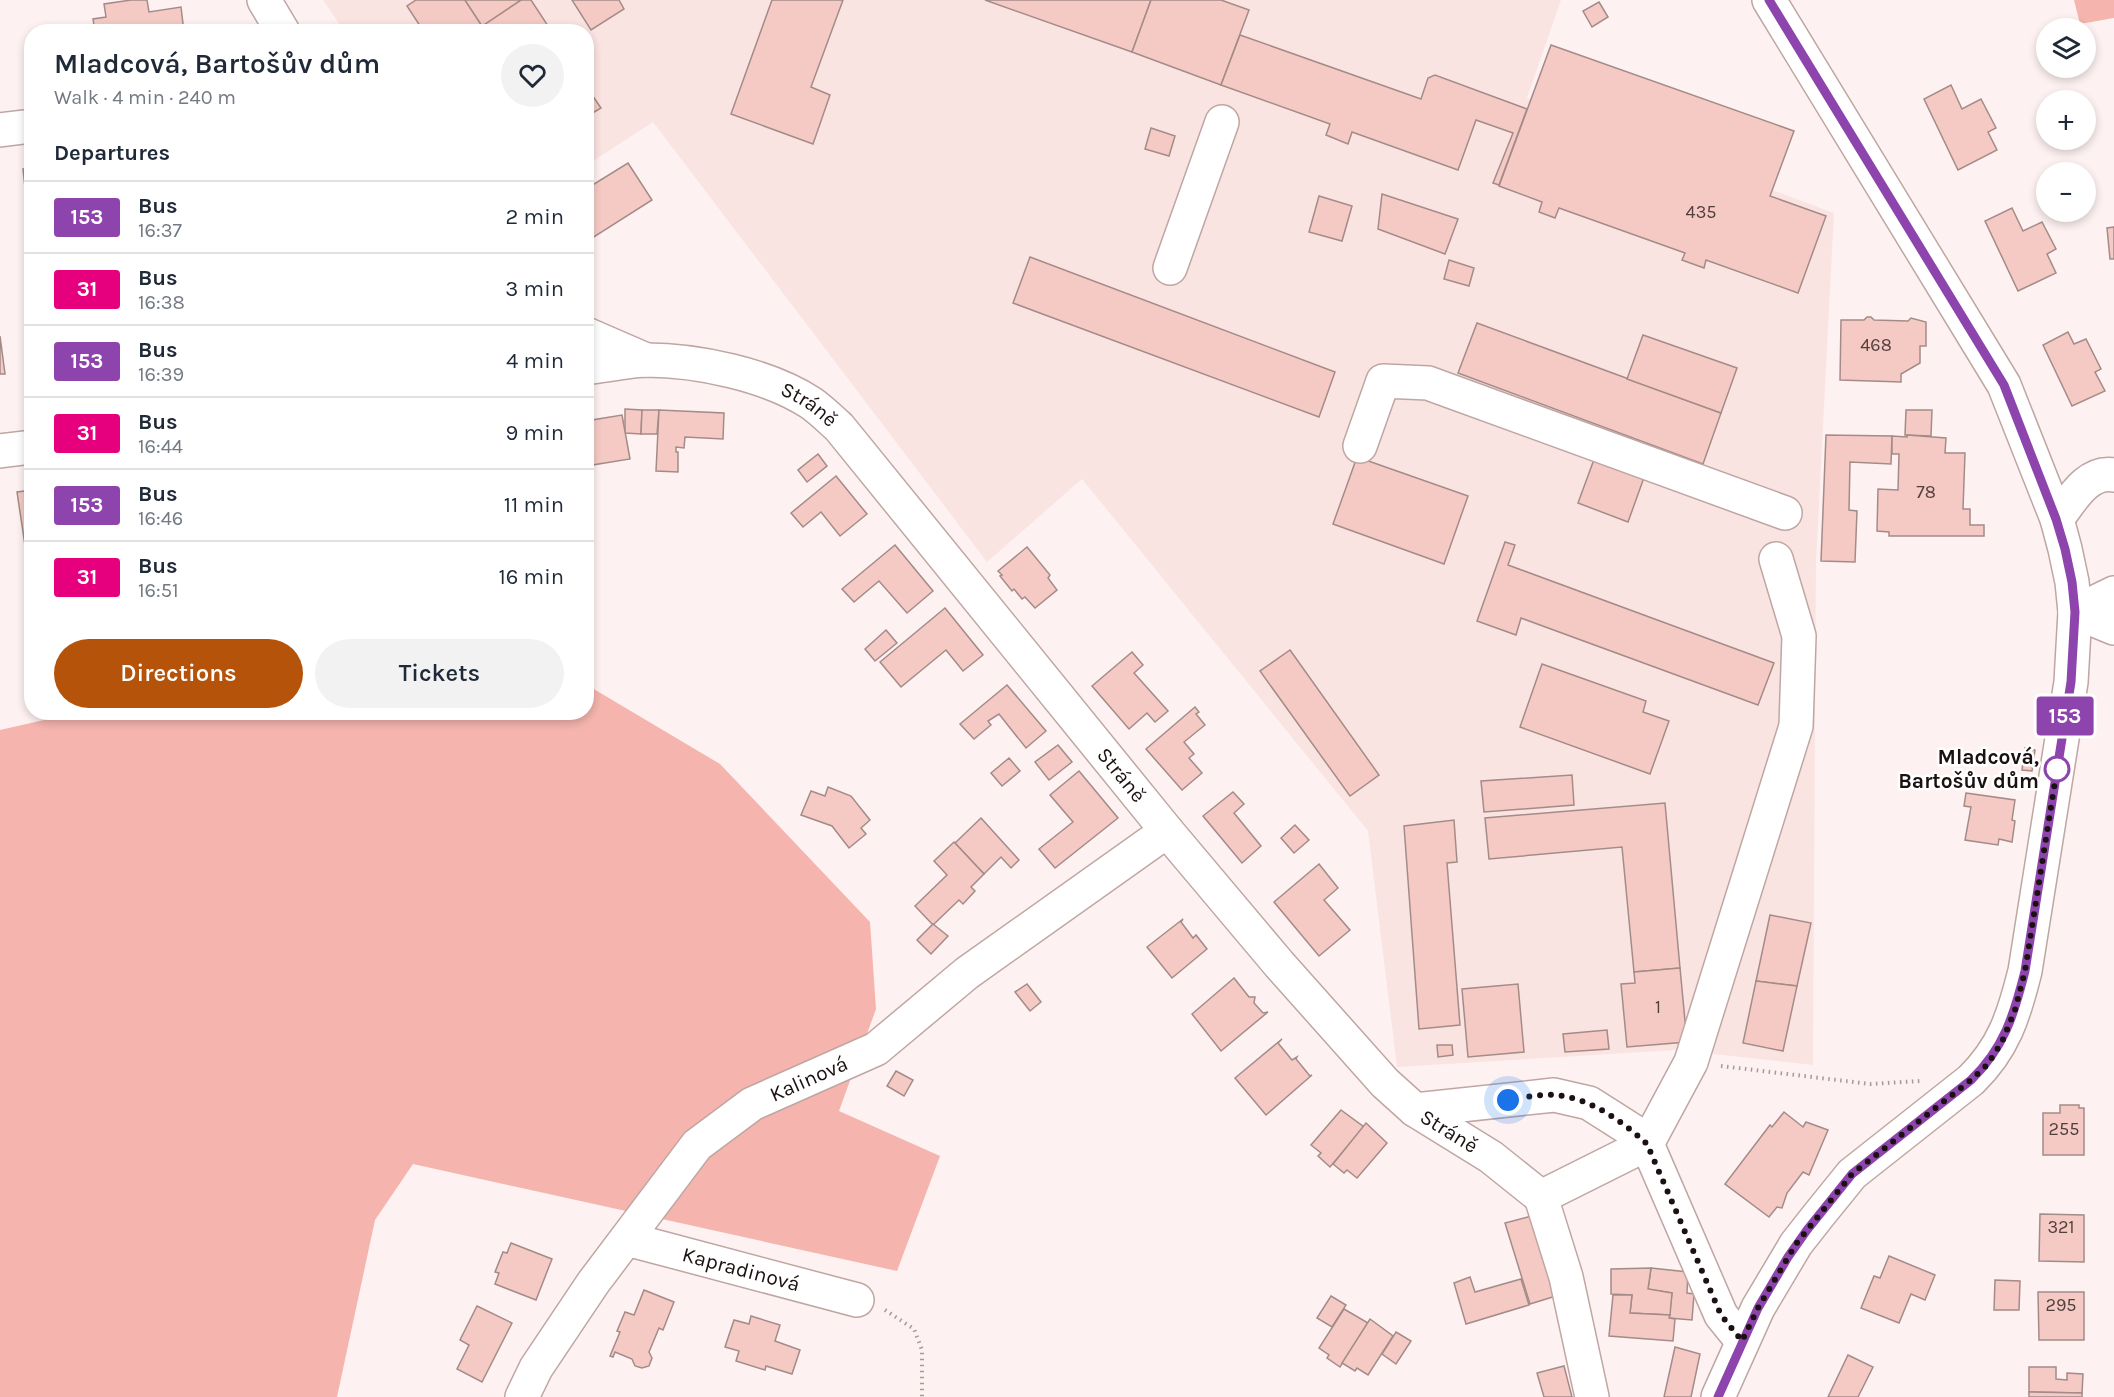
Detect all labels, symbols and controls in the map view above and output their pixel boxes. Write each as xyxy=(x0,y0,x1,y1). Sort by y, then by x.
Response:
map controls xyxy=(2036,18,2096,222)
button: layers xyxy=(2036,18,2096,78)
button: heart xyxy=(501,44,564,107)
text: Mladcová, Bartošův dům xyxy=(54,47,380,80)
text: Walk · 4 min · 240 m xyxy=(54,86,236,109)
button: + xyxy=(2036,90,2096,150)
text: Departures xyxy=(54,140,170,166)
button: − xyxy=(2036,162,2096,222)
text: Bus xyxy=(138,193,178,219)
house number: 435 xyxy=(1686,201,1716,223)
text: 2 min xyxy=(506,204,564,230)
text: 153 xyxy=(71,205,103,229)
text: 16:37 xyxy=(138,219,182,242)
text: Bus xyxy=(138,265,178,291)
text: 3 min xyxy=(505,276,564,302)
text: 31 xyxy=(77,277,97,301)
text: 16:38 xyxy=(138,291,185,314)
house number: 468 xyxy=(1860,334,1892,356)
text: Bus xyxy=(138,337,178,363)
text: 4 min xyxy=(506,348,564,374)
text: 153 xyxy=(71,349,103,373)
text: 16:39 xyxy=(138,363,184,386)
street label: Stráně xyxy=(777,377,842,432)
text: Bus xyxy=(138,409,178,435)
text: 9 min xyxy=(506,420,564,446)
text: 31 xyxy=(77,421,97,445)
text: 16:44 xyxy=(138,435,183,458)
text: Bus xyxy=(138,481,178,507)
house number: 78 xyxy=(1916,481,1936,503)
text: 11 min xyxy=(504,492,564,518)
text: 153 xyxy=(71,493,103,517)
text: 16:46 xyxy=(138,507,183,530)
text: Bus xyxy=(138,553,178,579)
text: 16 min xyxy=(498,564,564,590)
text: 31 xyxy=(77,565,97,589)
text: 16:51 xyxy=(138,579,179,602)
button: Directions xyxy=(54,639,303,708)
button: Tickets xyxy=(315,639,564,708)
line badge: 153 xyxy=(2030,696,2100,736)
text: 153 xyxy=(2049,704,2081,728)
street label: Stráně xyxy=(1092,743,1151,807)
place label: Mladcová, Bartošův dům xyxy=(1898,745,2039,793)
marker: Mladcová, Bartošův dům xyxy=(2044,756,2070,782)
house number: 1 xyxy=(1655,996,1661,1018)
street label: Kalinová xyxy=(766,1051,851,1107)
your location xyxy=(1493,1085,1523,1115)
street label: Stráně xyxy=(1416,1104,1482,1158)
house number: 255 xyxy=(2049,1118,2079,1140)
house number: 321 xyxy=(2047,1216,2075,1238)
street label: Kapradinová xyxy=(680,1242,803,1296)
house number: 295 xyxy=(2045,1294,2077,1316)

